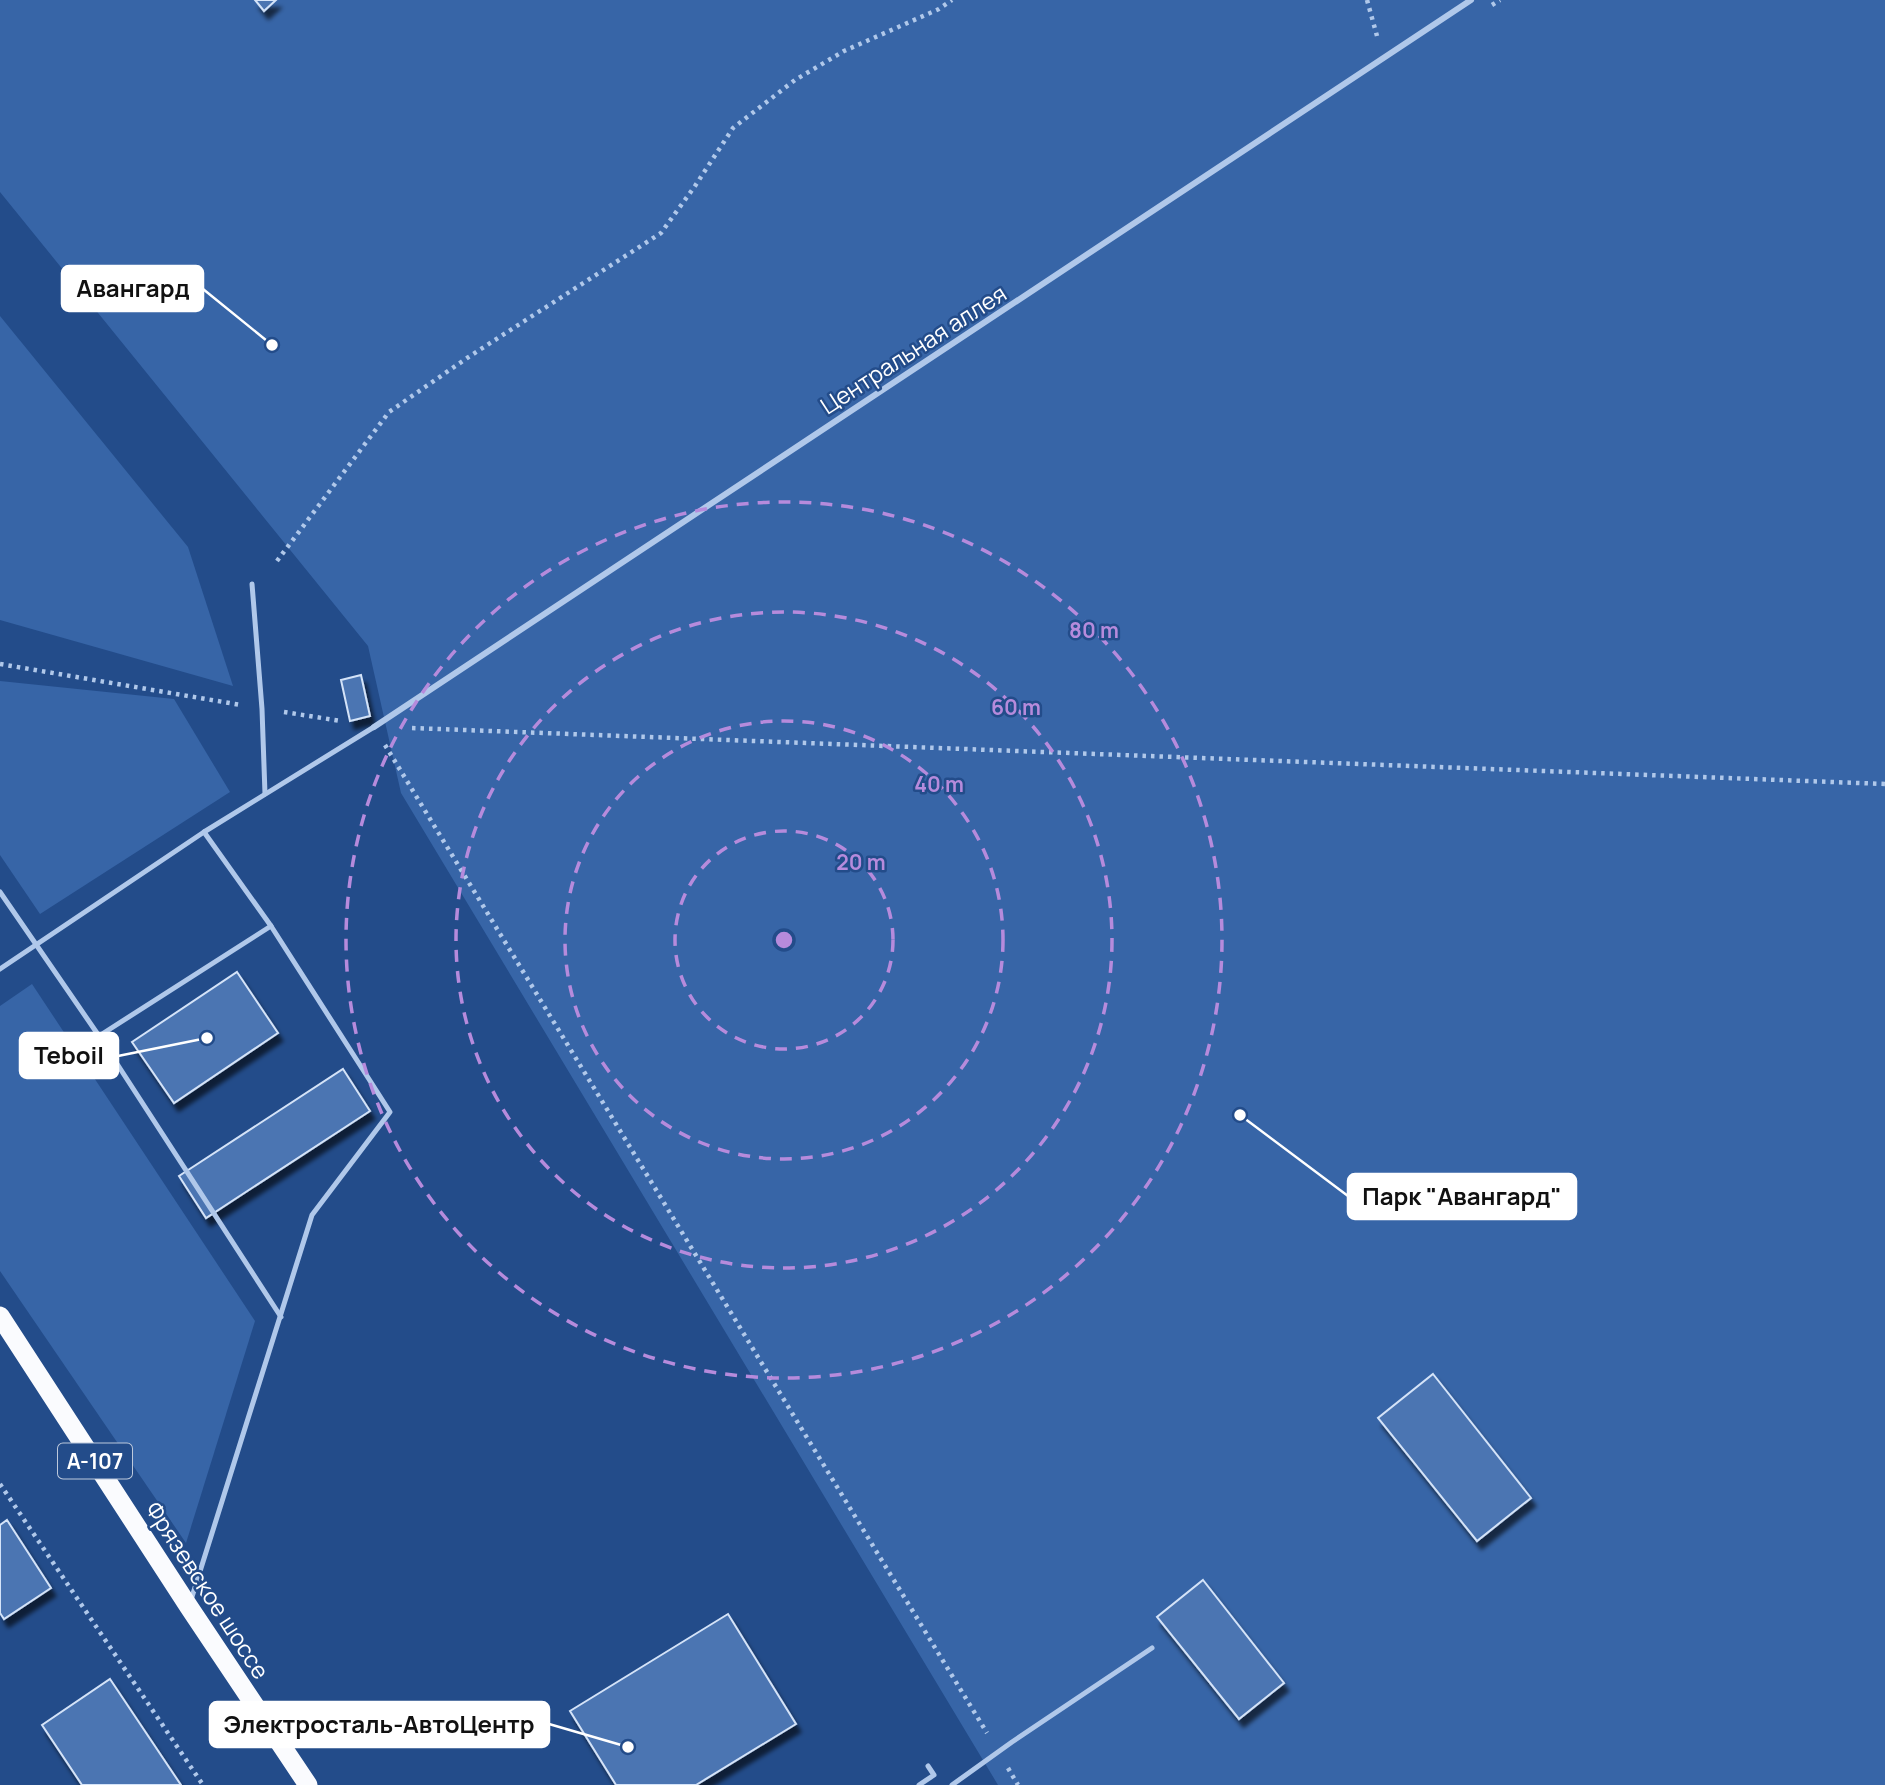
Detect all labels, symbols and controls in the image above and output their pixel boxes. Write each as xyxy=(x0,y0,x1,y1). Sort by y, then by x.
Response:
callout: Авангард xyxy=(62,266,203,311)
text: Авангард xyxy=(76,271,190,304)
street label: Центральная аллея xyxy=(814,277,1012,421)
text: 80 m xyxy=(1069,616,1119,644)
text: 60 m xyxy=(991,693,1041,721)
text: 40 m xyxy=(914,770,964,798)
text: 20 m xyxy=(836,848,886,876)
centre of rings xyxy=(772,928,796,952)
callout: Teboil xyxy=(20,1033,118,1078)
text: Teboil xyxy=(34,1038,104,1071)
callout: Парк "Авангард" xyxy=(1348,1174,1576,1219)
text: Парк "Авангард" xyxy=(1362,1179,1562,1212)
road number: А-107 xyxy=(58,1444,132,1478)
street label: Фрязевское шоссе xyxy=(139,1495,277,1685)
callout: Электросталь-АвтоЦентр xyxy=(210,1702,549,1747)
text: Электросталь-АвтоЦентр xyxy=(223,1707,535,1740)

